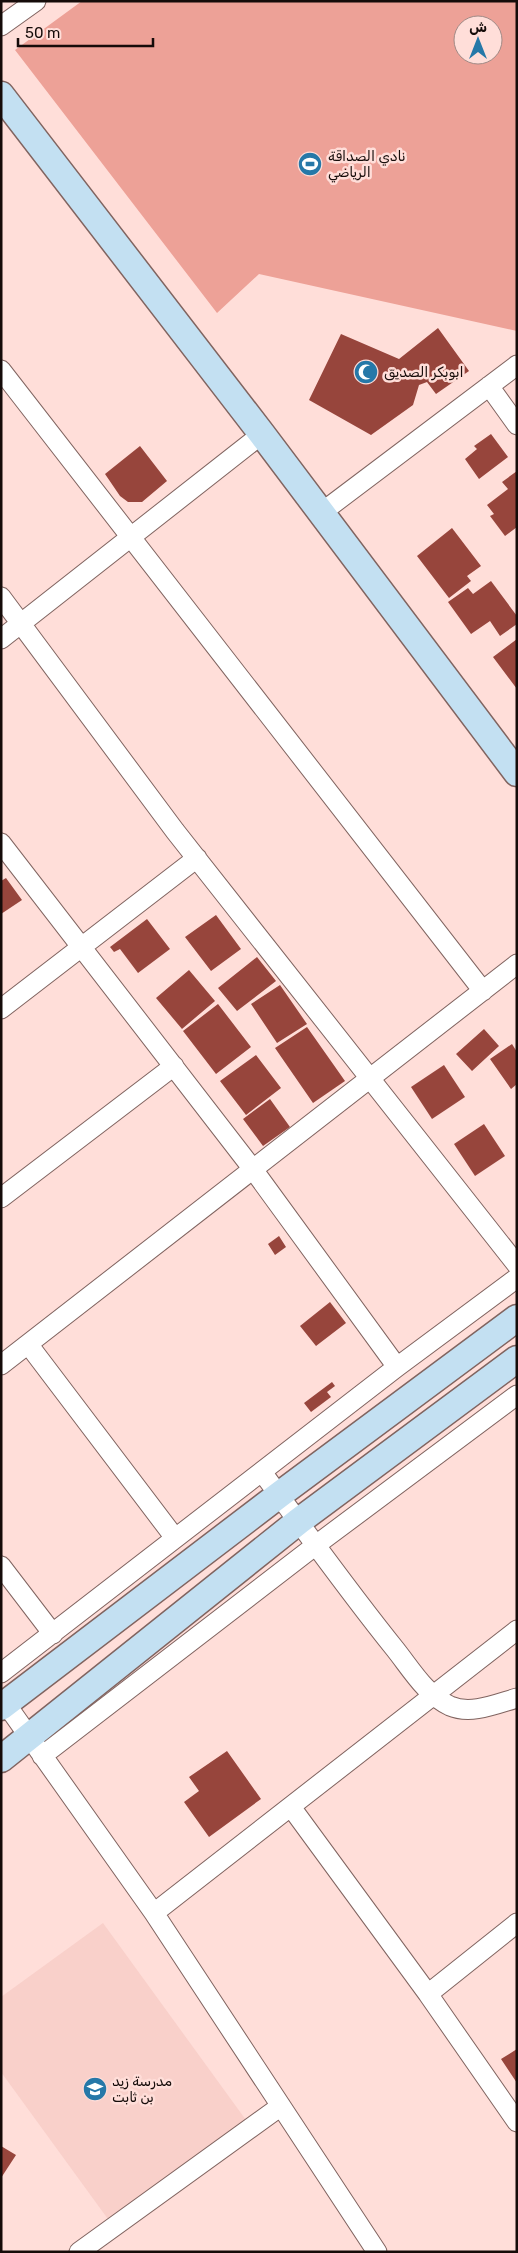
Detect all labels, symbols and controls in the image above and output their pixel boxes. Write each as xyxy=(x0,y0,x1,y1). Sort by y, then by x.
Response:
scale bar xyxy=(18,15,152,47)
north arrow xyxy=(453,15,503,65)
text: ش xyxy=(469,19,487,36)
text: 50 m xyxy=(25,24,60,42)
place label: نادي الصداقة الرياضي xyxy=(328,148,405,183)
sports icon: نادي الصداقة الرياضي xyxy=(297,151,323,177)
mosque icon: ابوبكر الصديق xyxy=(353,359,379,385)
place label: ابوبكر الصديق xyxy=(384,364,463,381)
place label: مدرسة زيد بن ثابت xyxy=(112,2073,172,2106)
school or university icon: مدرسة زيد بن ثابت xyxy=(82,2076,108,2102)

